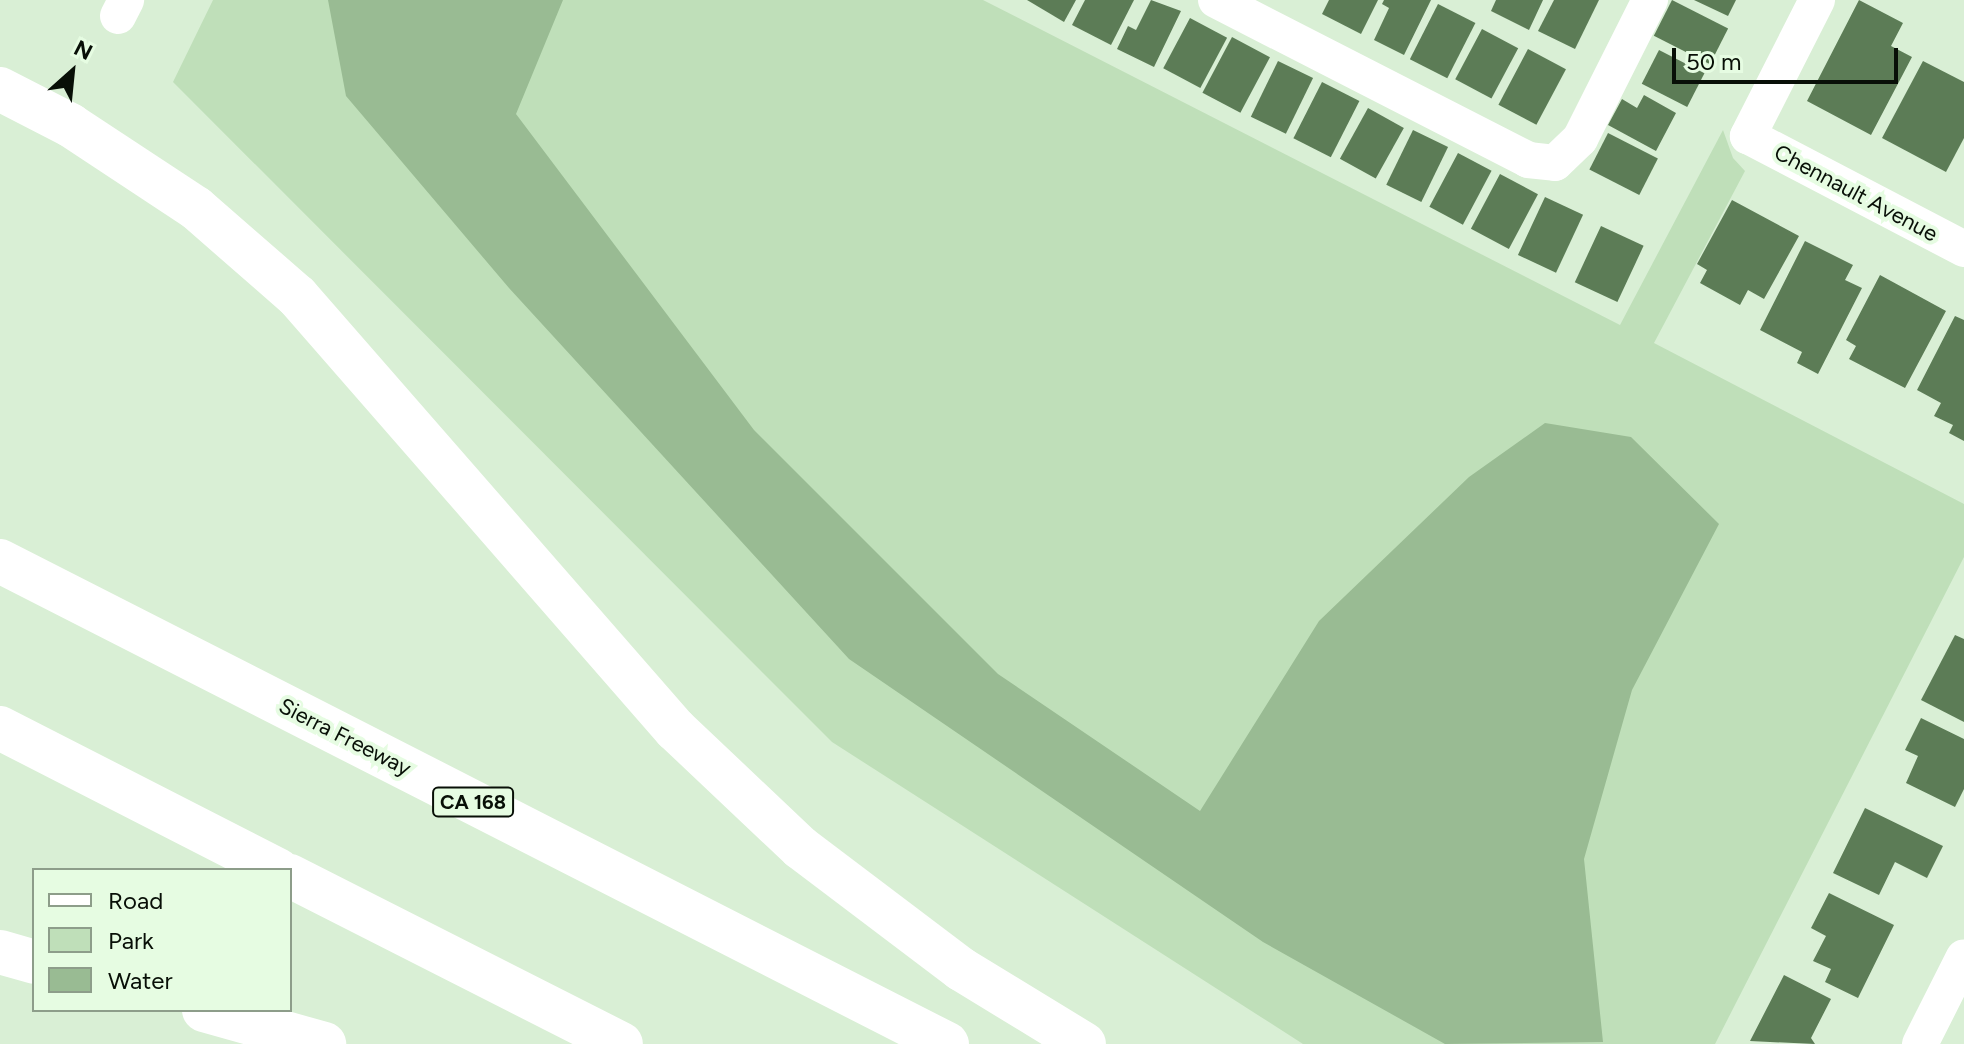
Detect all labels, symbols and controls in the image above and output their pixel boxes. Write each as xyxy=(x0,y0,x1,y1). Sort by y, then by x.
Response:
north arrow xyxy=(32,32,112,112)
scale bar xyxy=(1676,32,1902,82)
text: N xyxy=(69,34,97,66)
text: 50 m xyxy=(1686,47,1742,76)
street label: Chennault Avenue xyxy=(1770,139,1942,247)
street label: Sierra Freeway xyxy=(275,692,415,782)
road number: CA 168 xyxy=(431,786,515,818)
legend xyxy=(32,868,292,1012)
text: Road xyxy=(108,886,163,915)
text: Park xyxy=(108,926,154,955)
text: Water xyxy=(108,966,173,995)

